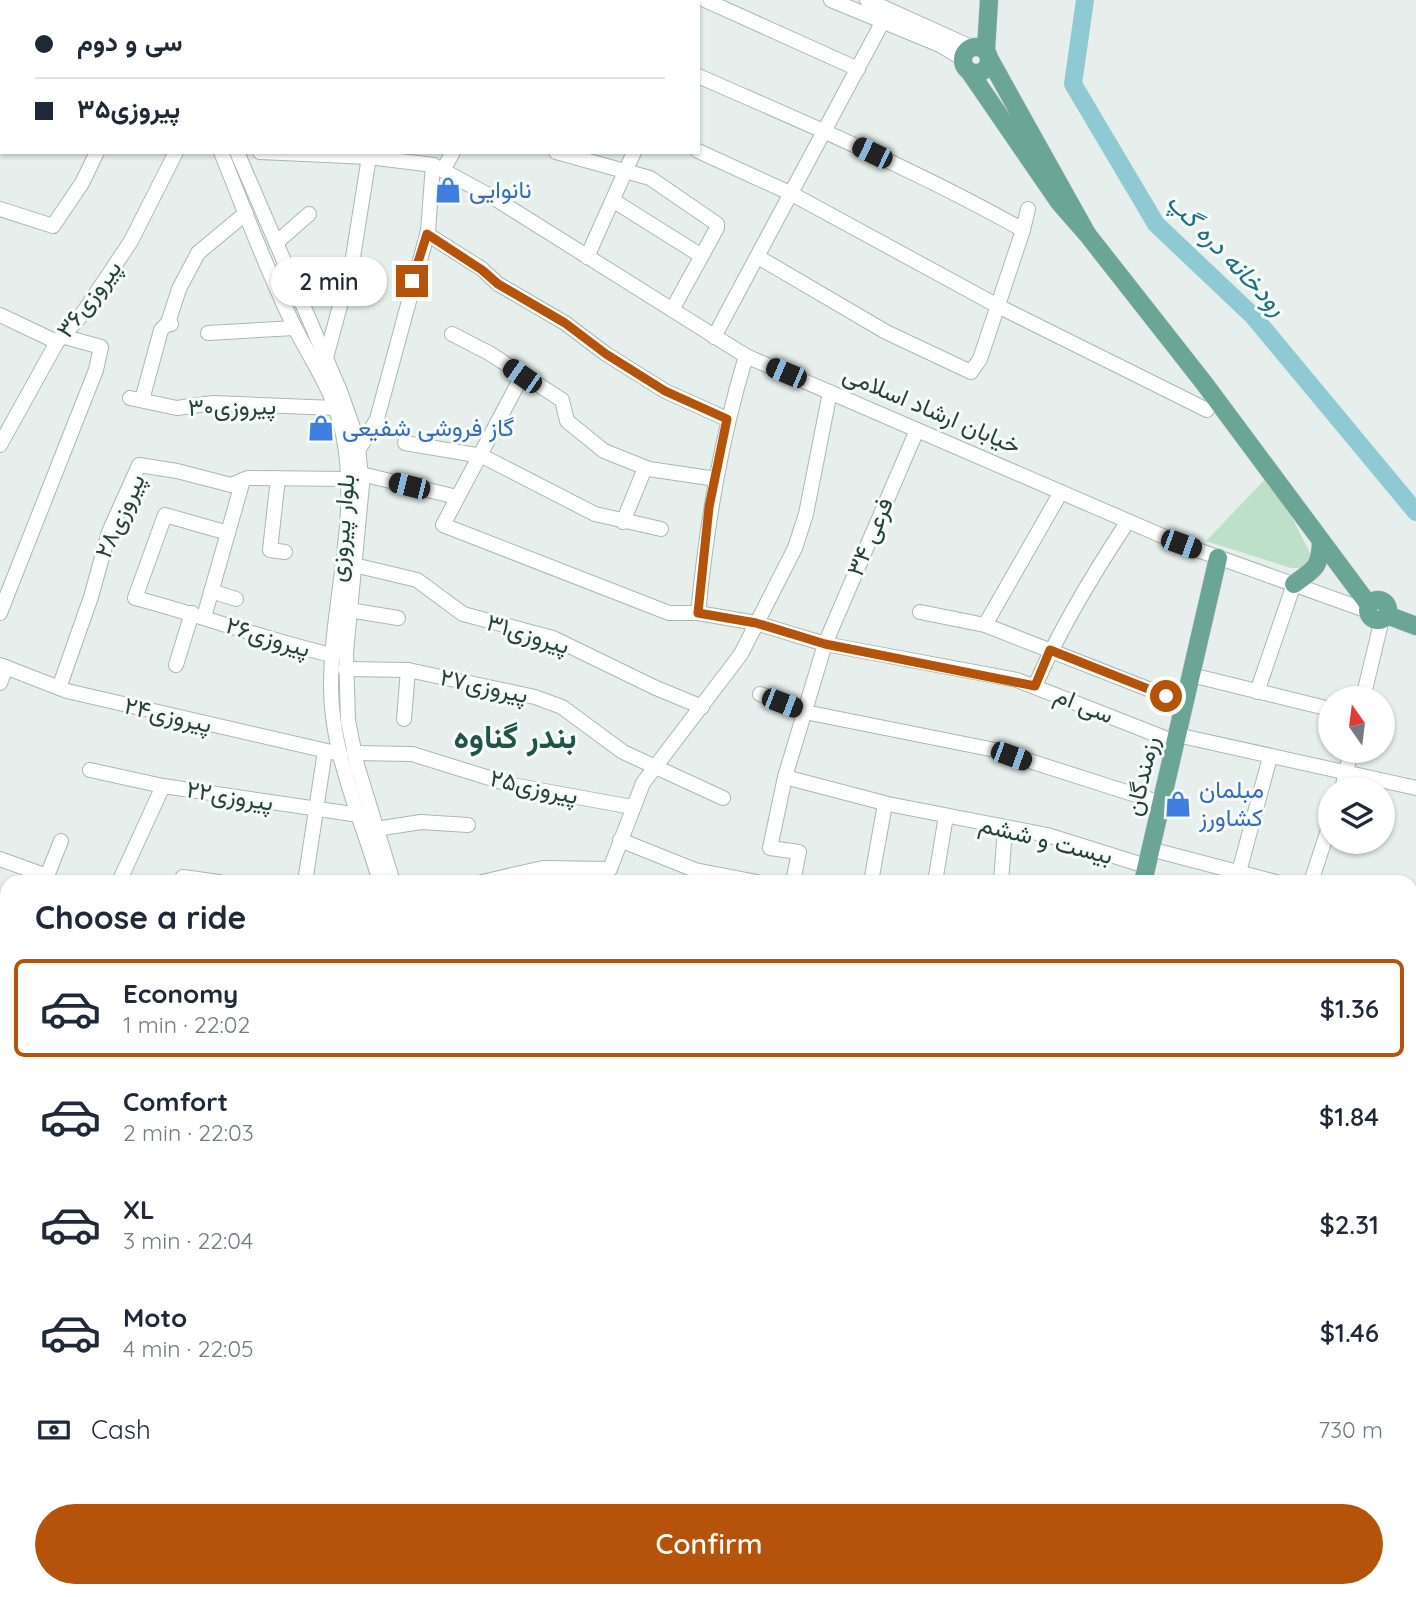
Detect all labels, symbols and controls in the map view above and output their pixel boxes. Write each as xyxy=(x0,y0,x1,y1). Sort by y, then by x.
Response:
text: سی و دوم xyxy=(77,25,183,58)
text: پیروزی۳۵ xyxy=(77,92,180,125)
car xyxy=(849,134,896,172)
place label: نانوایی xyxy=(469,174,532,205)
shop icon: نانوایی xyxy=(433,175,463,205)
water label: رودخانه دره گپ xyxy=(1159,185,1295,324)
street label: پیروزی۳۶ xyxy=(49,253,129,345)
callout: 2 min xyxy=(272,256,388,306)
route end xyxy=(396,265,428,297)
text: 2 min xyxy=(299,267,359,296)
car xyxy=(499,355,546,397)
car xyxy=(763,355,810,391)
street label: خیابان ارشاد اسلامی xyxy=(839,358,1026,461)
street label: پیروزی۳۰ xyxy=(187,390,277,424)
place label: گاز فروشی شفیعی xyxy=(342,412,514,443)
shop icon: گاز فروشی شفیعی xyxy=(306,413,336,443)
street label: پیروزی۲۸ xyxy=(87,469,153,563)
car xyxy=(387,471,432,501)
street label: بلوار پیروزی xyxy=(321,473,363,583)
street label: فرعی ۳۴ xyxy=(839,493,900,581)
car xyxy=(1158,527,1205,561)
street label: پیروزی۳۱ xyxy=(483,606,573,662)
street label: پیروزی۲۶ xyxy=(222,609,314,665)
street label: پیروزی۲۷ xyxy=(437,661,531,711)
street label: سی ام xyxy=(1050,679,1118,731)
route start xyxy=(1150,680,1182,712)
car xyxy=(759,686,806,720)
north arrow xyxy=(1318,686,1395,763)
map controls xyxy=(1318,686,1395,854)
street label: پیروزی۲۴ xyxy=(121,689,215,741)
district label: بندر گناوه xyxy=(454,716,576,757)
street label: رزمندگان xyxy=(1117,733,1166,819)
car xyxy=(988,739,1035,773)
street label: پیروزی۲۵ xyxy=(487,762,581,812)
street label: پیروزی۲۲ xyxy=(184,773,276,819)
place label: مبلمان کشاورز xyxy=(1198,774,1264,833)
button: layers xyxy=(1318,777,1395,854)
shop icon: مبلمان کشاورز xyxy=(1163,789,1193,819)
street label: بیست و ششم xyxy=(976,808,1116,872)
text: Choose a ride xyxy=(35,897,247,937)
icon: car xyxy=(39,977,102,1040)
text: Economy xyxy=(123,977,238,1010)
text: $1.36 xyxy=(1320,992,1379,1025)
text: 1 min · 22:02 xyxy=(123,1010,250,1039)
icon: car xyxy=(39,1085,102,1148)
text: Comfort xyxy=(123,1085,228,1118)
text: $1.84 xyxy=(1319,1100,1379,1133)
text: 2 min · 22:03 xyxy=(123,1118,254,1147)
icon: car xyxy=(39,1193,102,1256)
text: XL xyxy=(123,1193,155,1226)
text: $2.31 xyxy=(1319,1208,1379,1241)
text: 3 min · 22:04 xyxy=(123,1226,253,1255)
icon: car xyxy=(39,1301,102,1364)
text: Moto xyxy=(123,1301,187,1334)
text: $1.46 xyxy=(1320,1316,1379,1349)
text: 4 min · 22:05 xyxy=(123,1334,254,1363)
icon: cash xyxy=(35,1411,73,1449)
text: Cash xyxy=(91,1413,151,1446)
text: 730 m xyxy=(1318,1415,1383,1444)
button: Confirm xyxy=(35,1504,1383,1584)

